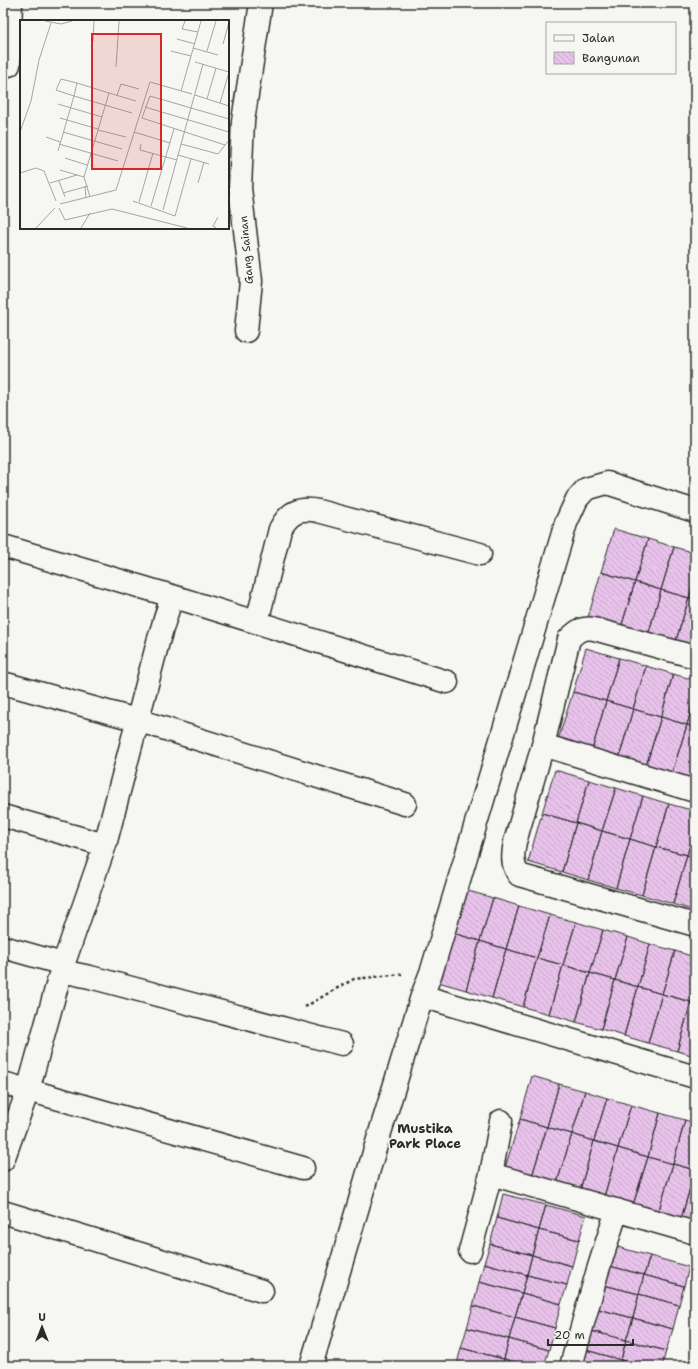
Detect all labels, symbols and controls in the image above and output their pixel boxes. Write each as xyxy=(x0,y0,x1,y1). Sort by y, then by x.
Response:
inset map xyxy=(20,20,229,229)
legend xyxy=(546,22,676,74)
text: Jalan xyxy=(582,30,615,46)
text: Bangunan xyxy=(582,50,640,66)
street label: Gang Sainan xyxy=(236,215,257,285)
district label: Mustika Park Place xyxy=(389,1120,461,1152)
north arrow xyxy=(22,1307,62,1347)
text: U xyxy=(38,1310,46,1325)
scale bar xyxy=(548,1321,633,1347)
text: 20 m xyxy=(554,1327,585,1343)

